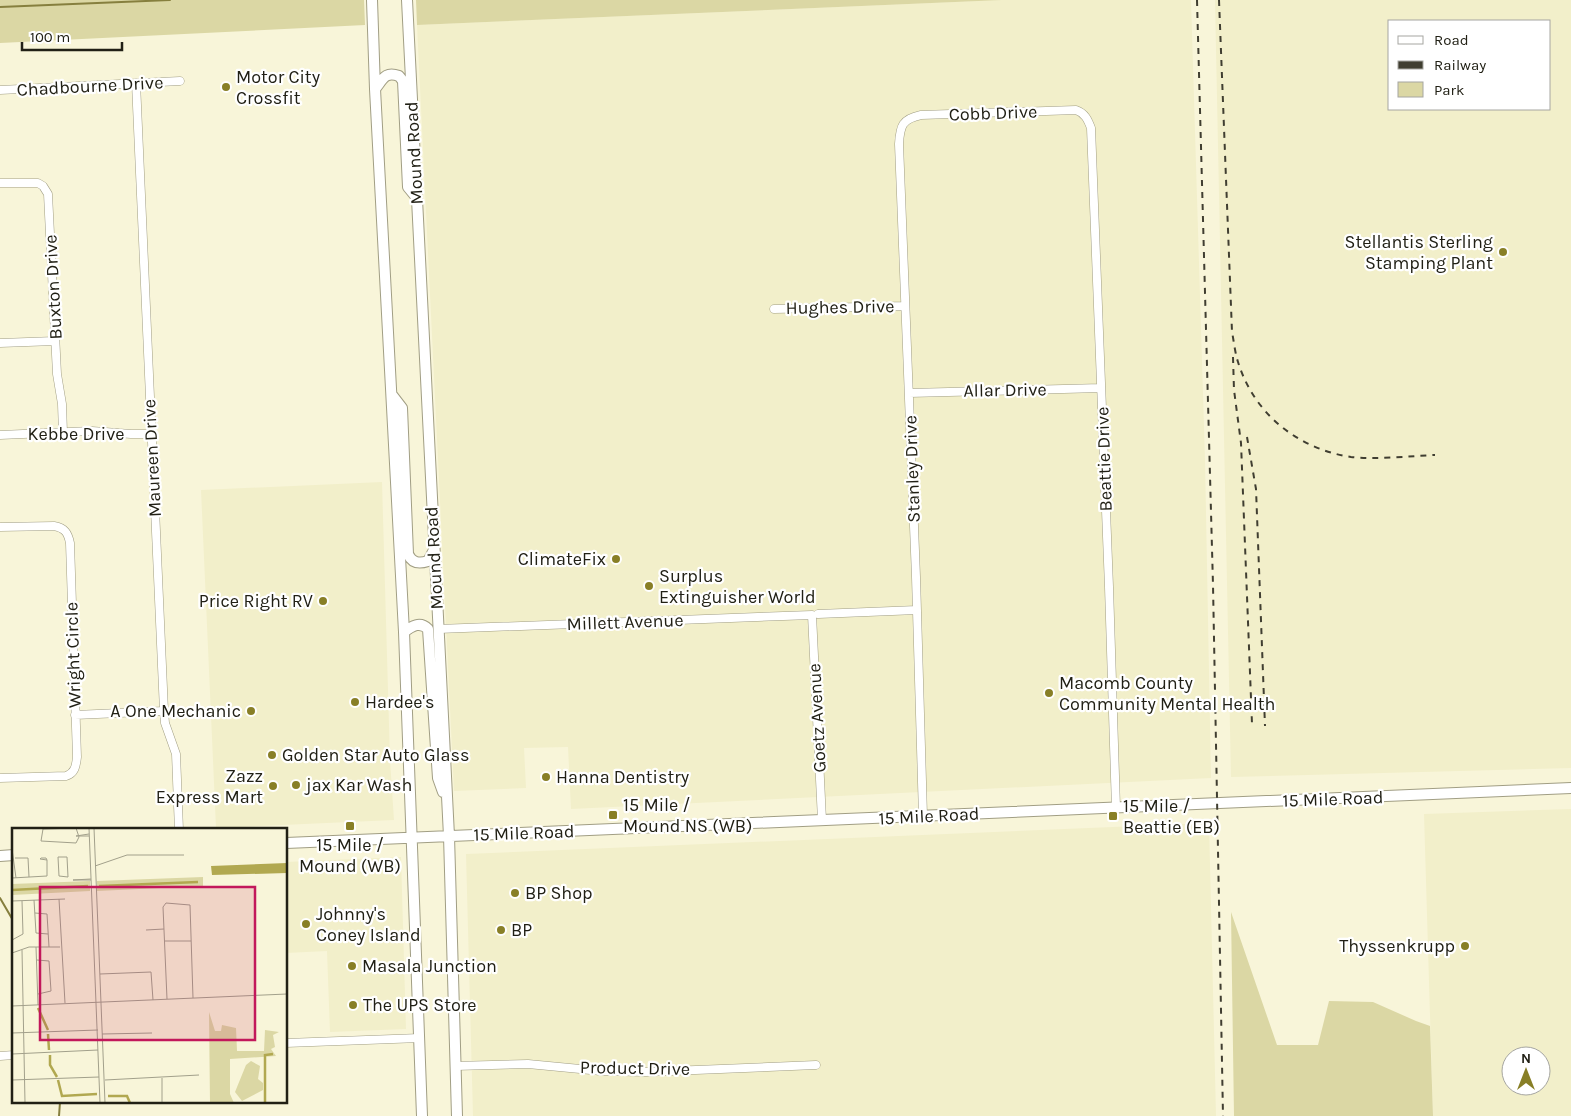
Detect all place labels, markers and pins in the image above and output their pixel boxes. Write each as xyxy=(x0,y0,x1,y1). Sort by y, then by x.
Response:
place label: Motor City Crossfit xyxy=(236,66,321,109)
marker: Motor City Crossfit xyxy=(220,81,232,93)
place label: Stellantis Sterling Stamping Plant xyxy=(1345,231,1493,274)
marker: Stellantis Sterling Stamping Plant xyxy=(1497,246,1509,258)
place label: ClimateFix xyxy=(518,548,606,570)
marker: ClimateFix xyxy=(610,553,622,565)
place label: Surplus Extinguisher World xyxy=(659,565,816,608)
marker: Surplus Extinguisher World xyxy=(643,580,655,592)
place label: Price Right RV xyxy=(199,590,313,612)
marker: Price Right RV xyxy=(317,595,329,607)
place label: Macomb County Community Mental Health xyxy=(1059,672,1275,715)
marker: Macomb County Community Mental Health xyxy=(1043,687,1055,699)
place label: Hardee's xyxy=(365,691,435,713)
marker: Hardee's xyxy=(349,696,361,708)
place label: A One Mechanic xyxy=(110,700,241,722)
marker: A One Mechanic xyxy=(245,705,257,717)
place label: Golden Star Auto Glass xyxy=(282,744,469,766)
marker: Golden Star Auto Glass xyxy=(266,749,278,761)
place label: Zazz Express Mart xyxy=(156,765,263,808)
place label: Hanna Dentistry xyxy=(556,766,690,788)
marker: Hanna Dentistry xyxy=(540,771,552,783)
place label: jax Kar Wash xyxy=(304,774,412,796)
marker: jax Kar Wash xyxy=(290,779,302,791)
marker: Zazz Express Mart xyxy=(267,780,279,792)
place label: 15 Mile / Mound NS (WB) xyxy=(623,794,752,837)
place label: 15 Mile / Beattie (EB) xyxy=(1123,795,1220,838)
marker: 15 Mile / Mound NS (WB) xyxy=(607,809,619,821)
marker: 15 Mile / Beattie (EB) xyxy=(1107,810,1119,822)
marker: 15 Mile / Mound (WB) xyxy=(344,820,356,832)
place label: 15 Mile / Mound (WB) xyxy=(299,834,401,877)
place label: BP Shop xyxy=(525,882,593,904)
marker: BP Shop xyxy=(509,887,521,899)
place label: Johnny's Coney Island xyxy=(316,903,421,946)
marker: Johnny's Coney Island xyxy=(300,918,312,930)
place label: BP xyxy=(511,919,532,941)
marker: BP xyxy=(495,924,507,936)
place label: Thyssenkrupp xyxy=(1339,935,1455,957)
marker: Thyssenkrupp xyxy=(1459,940,1471,952)
place label: Masala Junction xyxy=(362,955,497,977)
marker: Masala Junction xyxy=(346,960,358,972)
place label: The UPS Store xyxy=(363,994,477,1016)
marker: The UPS Store xyxy=(347,999,359,1011)

